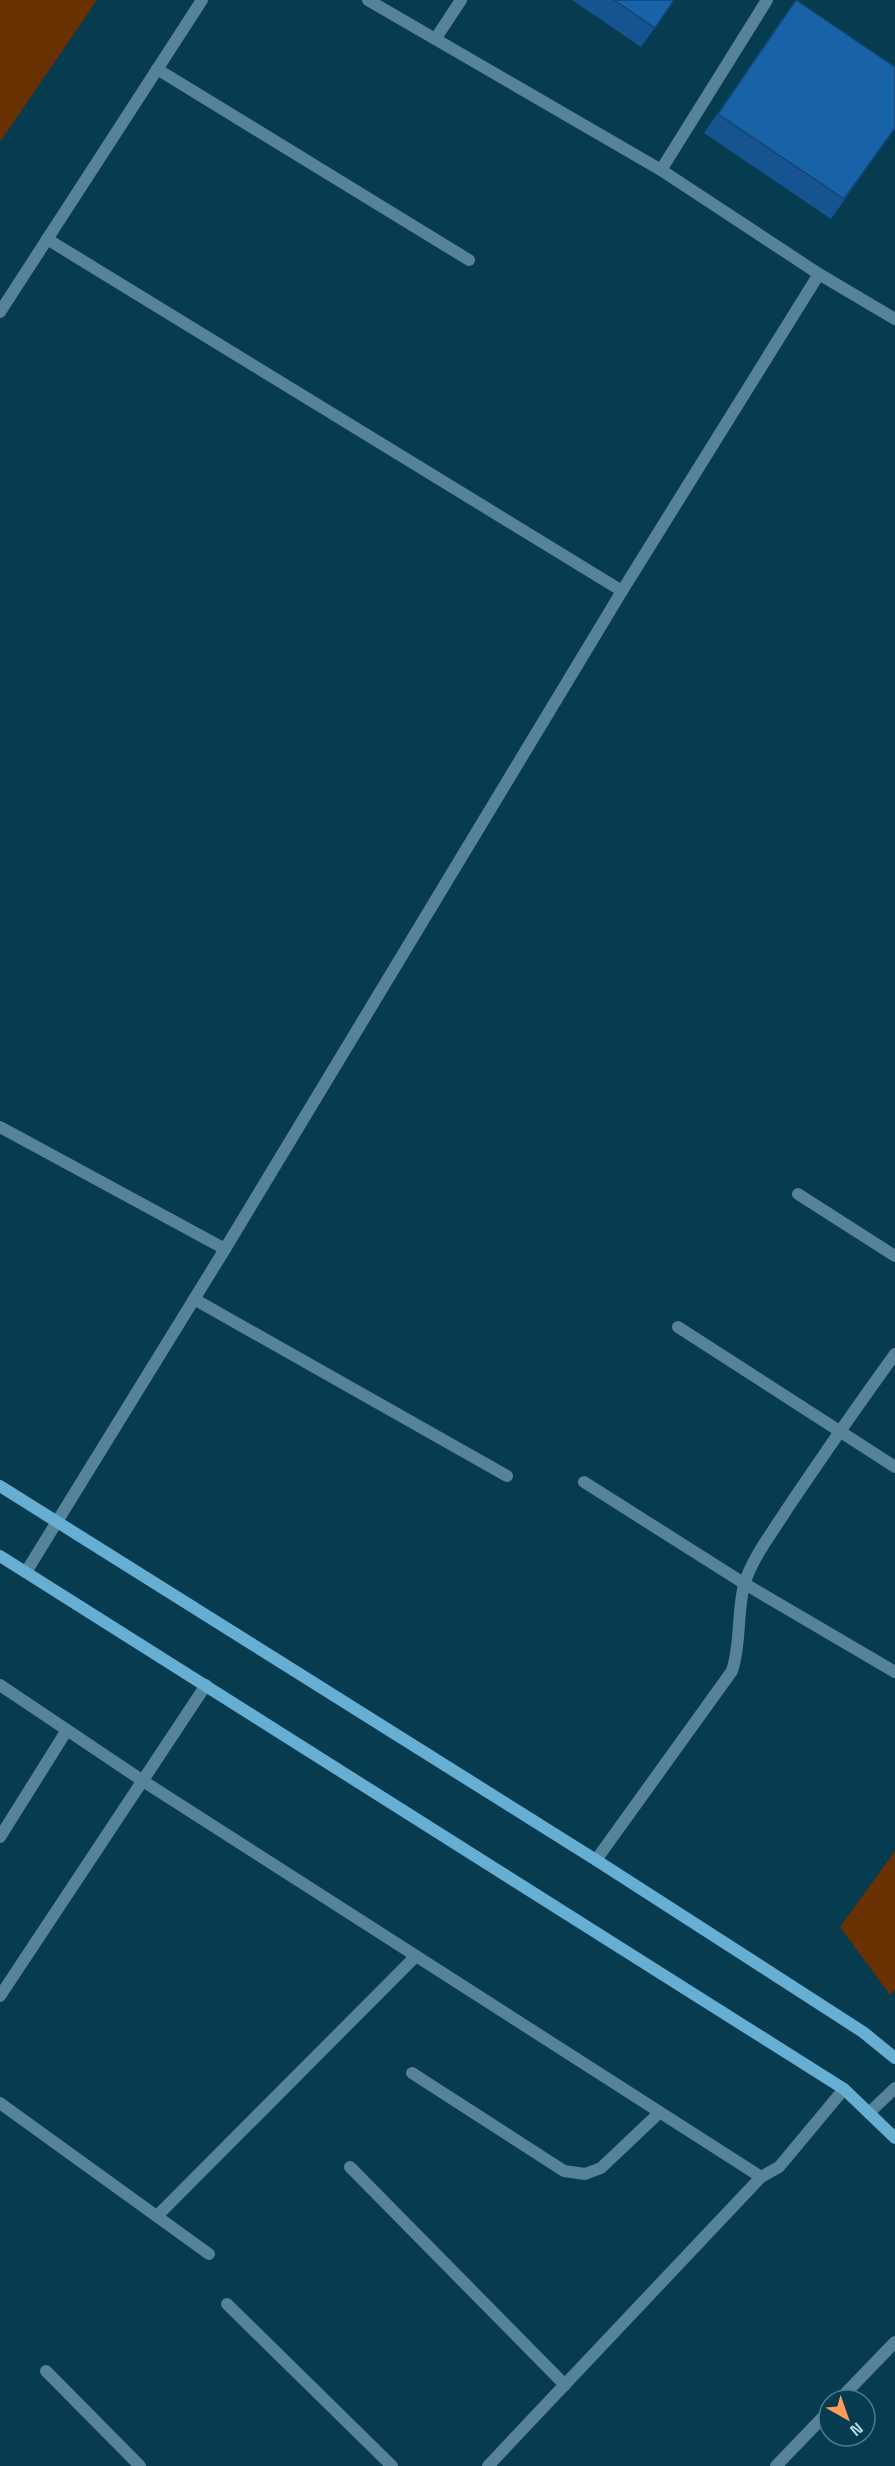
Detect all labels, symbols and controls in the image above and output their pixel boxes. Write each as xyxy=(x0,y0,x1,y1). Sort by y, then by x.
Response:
north arrow xyxy=(817,2388,877,2448)
text: N xyxy=(845,2418,867,2441)

